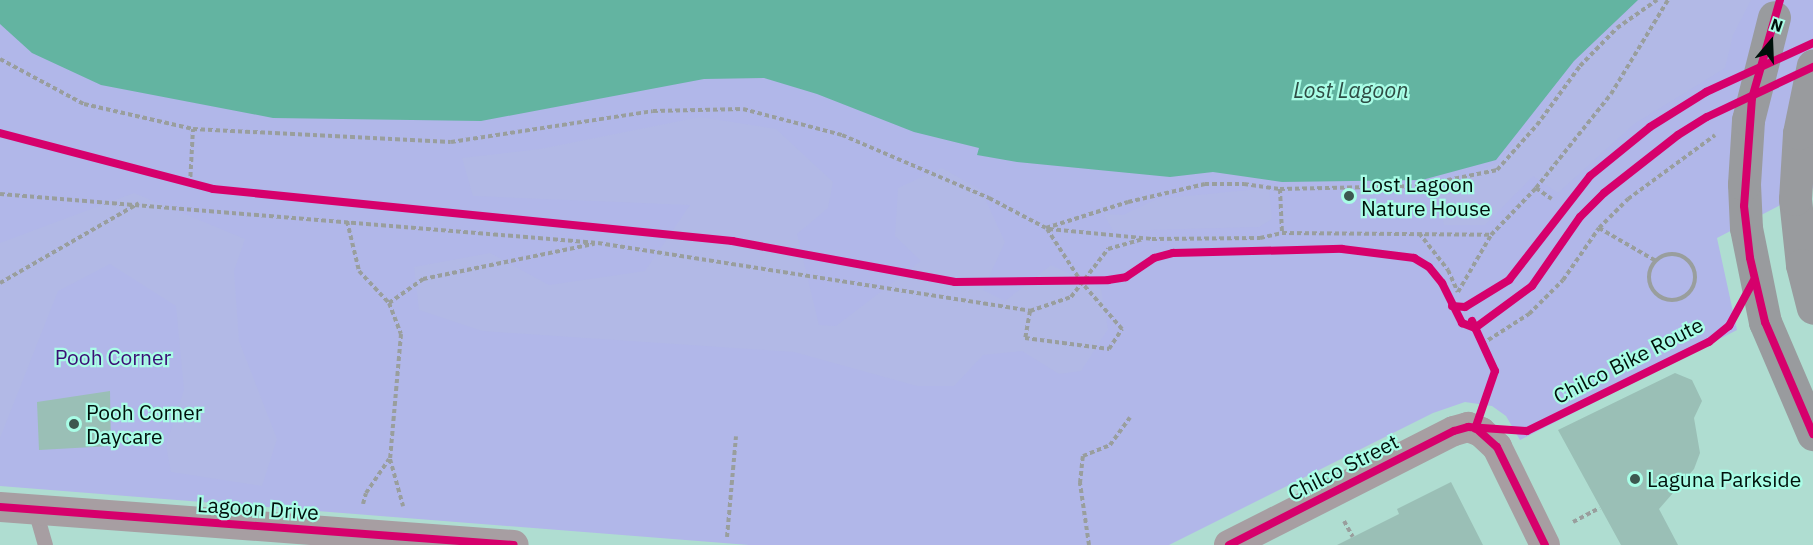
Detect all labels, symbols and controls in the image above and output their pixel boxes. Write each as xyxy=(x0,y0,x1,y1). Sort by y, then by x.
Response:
north arrow xyxy=(1741,12,1801,72)
text: N xyxy=(1768,14,1786,36)
water label: Lost Lagoon xyxy=(1293,77,1409,103)
place label: Lost Lagoon Nature House xyxy=(1361,171,1491,221)
marker: Lost Lagoon Nature House xyxy=(1342,189,1356,203)
street label: Chilco Bike Route xyxy=(1549,311,1707,409)
park label: Pooh Corner xyxy=(55,344,171,370)
place label: Pooh Corner Daycare xyxy=(86,399,202,449)
marker: Pooh Corner Daycare xyxy=(67,417,81,431)
street label: Chilco Street xyxy=(1284,428,1402,506)
place label: Laguna Parkside xyxy=(1647,466,1801,492)
marker: Laguna Parkside xyxy=(1628,472,1642,486)
street label: Lagoon Drive xyxy=(196,491,320,525)

